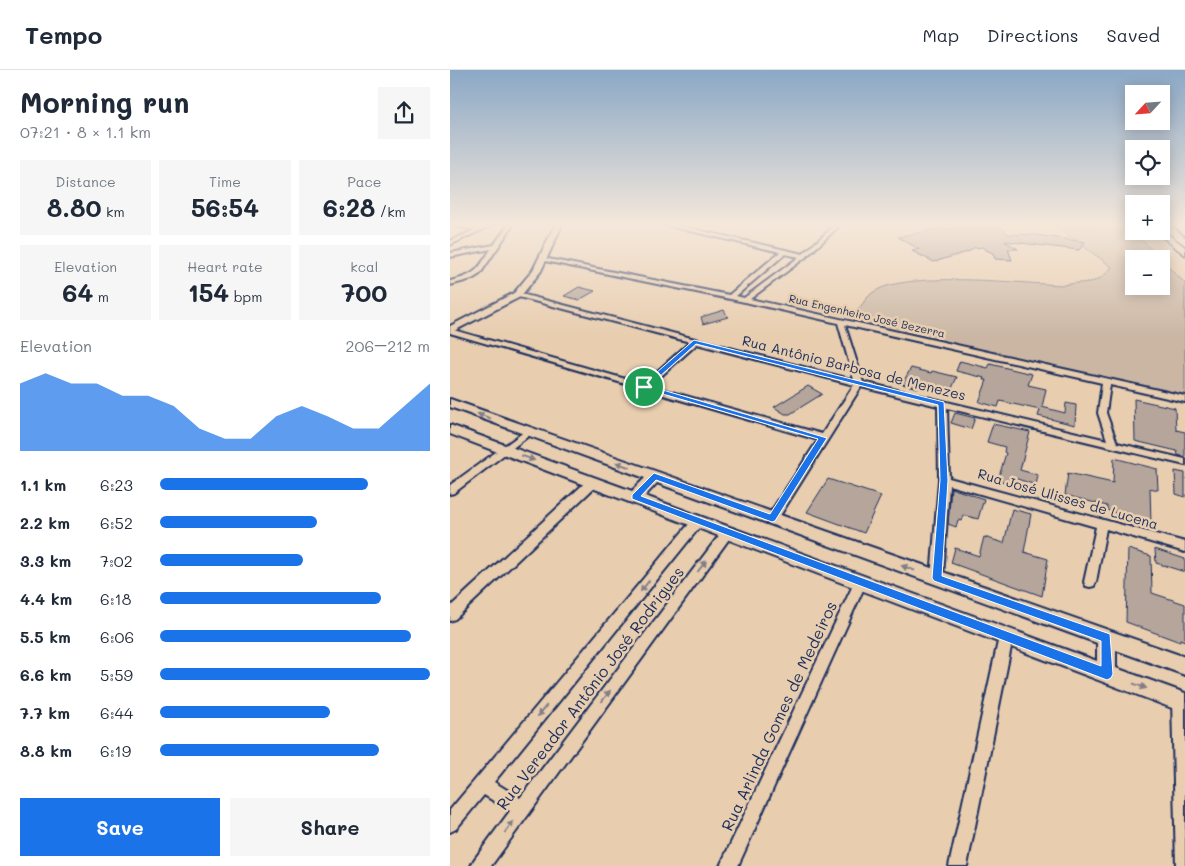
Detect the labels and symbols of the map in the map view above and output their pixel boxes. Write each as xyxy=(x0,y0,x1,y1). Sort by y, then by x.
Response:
north arrow xyxy=(1125,85,1170,130)
street label: Rua Engenheiro José Bezerra xyxy=(788,290,947,341)
street label: Rua Antônio Barbosa de Menezes xyxy=(740,331,968,405)
pin xyxy=(623,366,665,408)
one-way arrow xyxy=(476,412,491,419)
one-way arrow xyxy=(521,455,536,462)
one-way arrow xyxy=(616,461,631,469)
street label: Rua José Ulisses de Lucena xyxy=(976,464,1161,533)
one-way arrow xyxy=(697,560,708,573)
street label: Rua Vereador Antônio José Rodrigues xyxy=(491,562,688,814)
one-way arrow xyxy=(900,564,915,572)
one-way arrow xyxy=(640,579,651,592)
street label: Rua Arlinda Gomes de Medeiros xyxy=(716,598,841,834)
one-way arrow xyxy=(1133,682,1148,690)
one-way arrow xyxy=(600,690,611,703)
one-way arrow xyxy=(536,705,548,717)
one-way arrow xyxy=(504,820,514,834)

